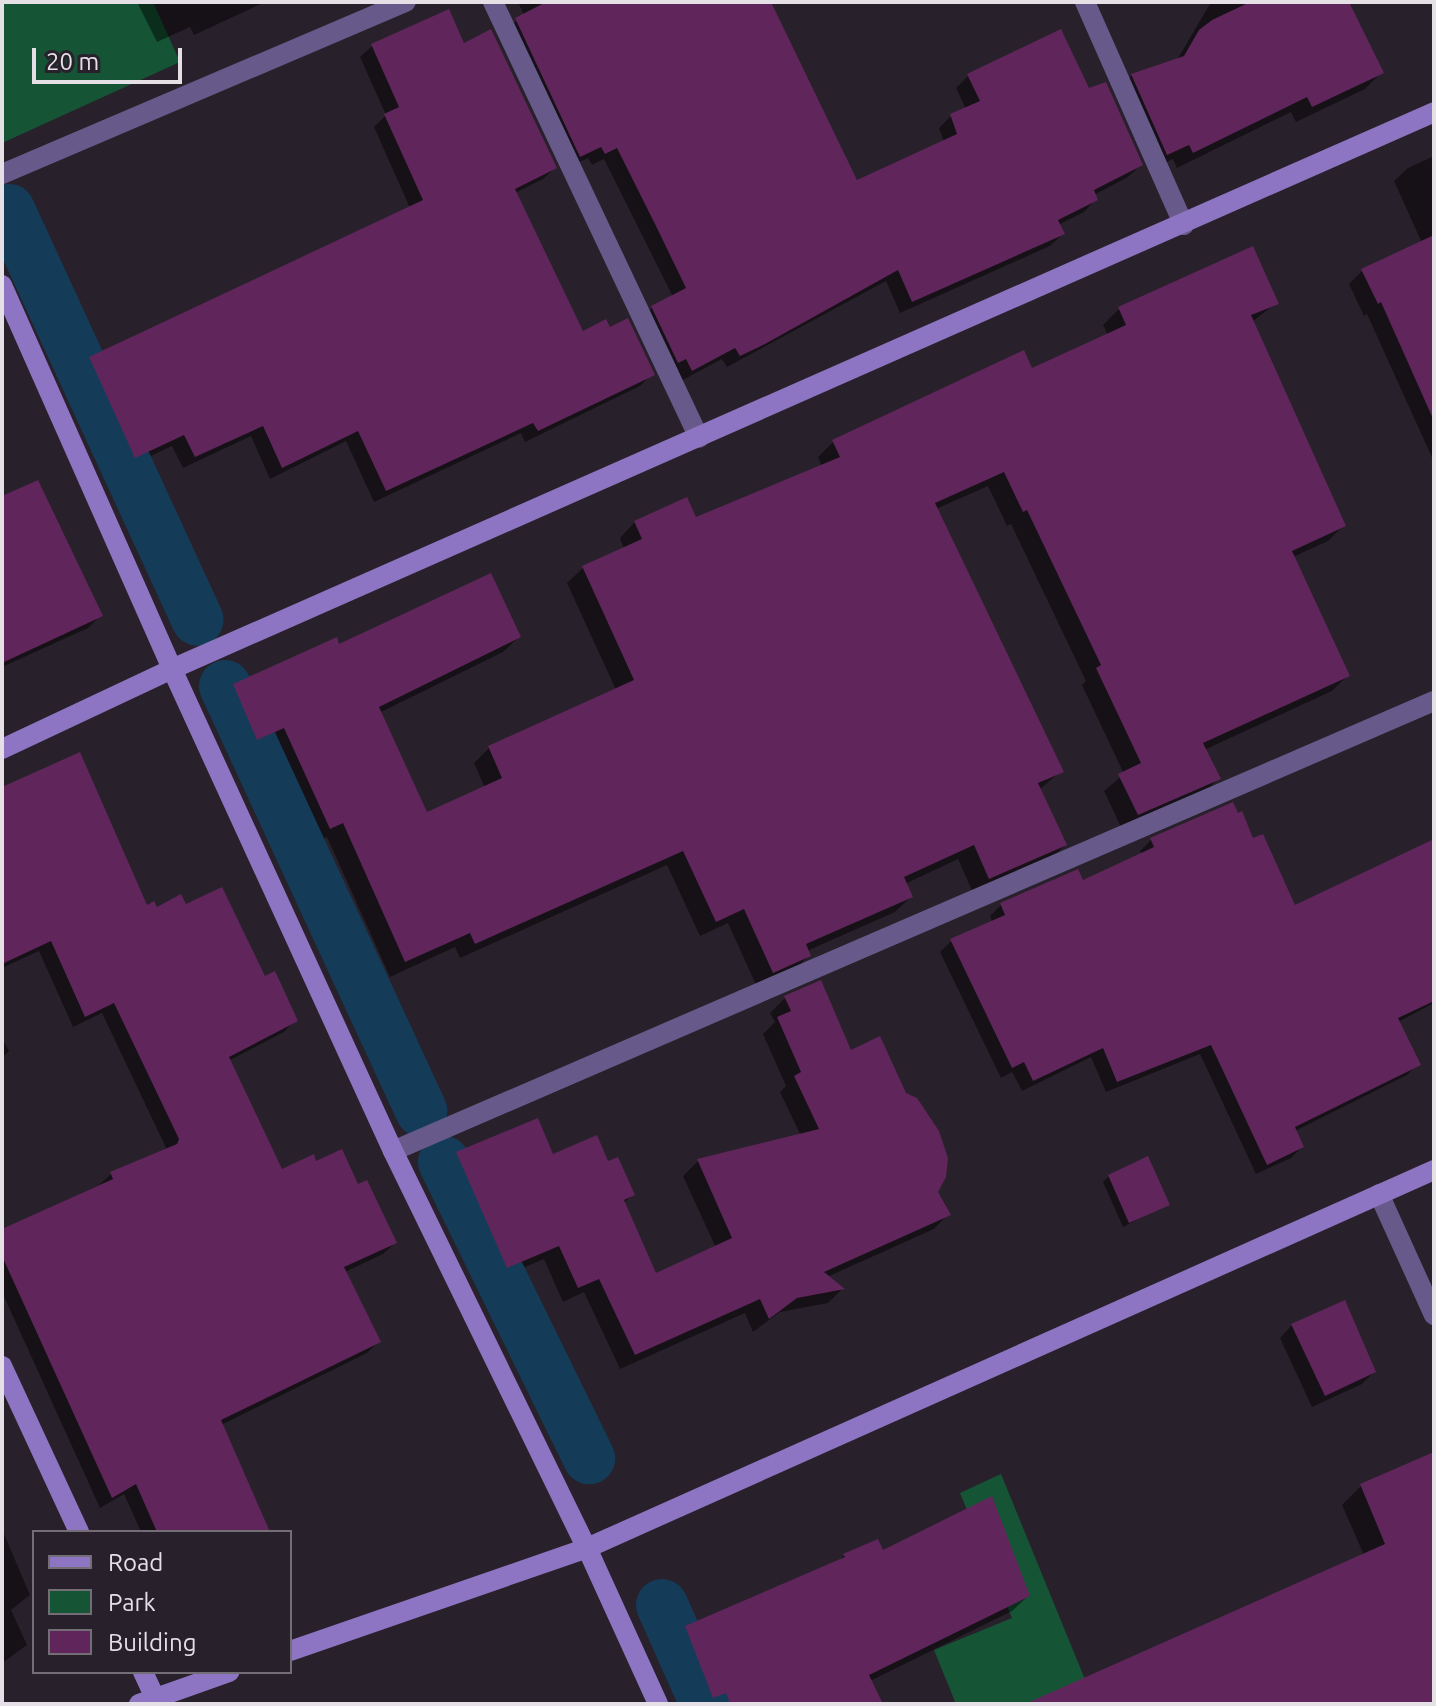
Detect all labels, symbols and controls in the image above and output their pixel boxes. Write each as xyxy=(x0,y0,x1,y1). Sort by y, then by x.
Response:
scale bar xyxy=(36,32,186,82)
text: 20 m xyxy=(46,48,99,75)
legend xyxy=(32,1530,292,1674)
text: Road xyxy=(108,1549,163,1576)
text: Park xyxy=(108,1589,156,1616)
text: Building xyxy=(108,1629,196,1656)

